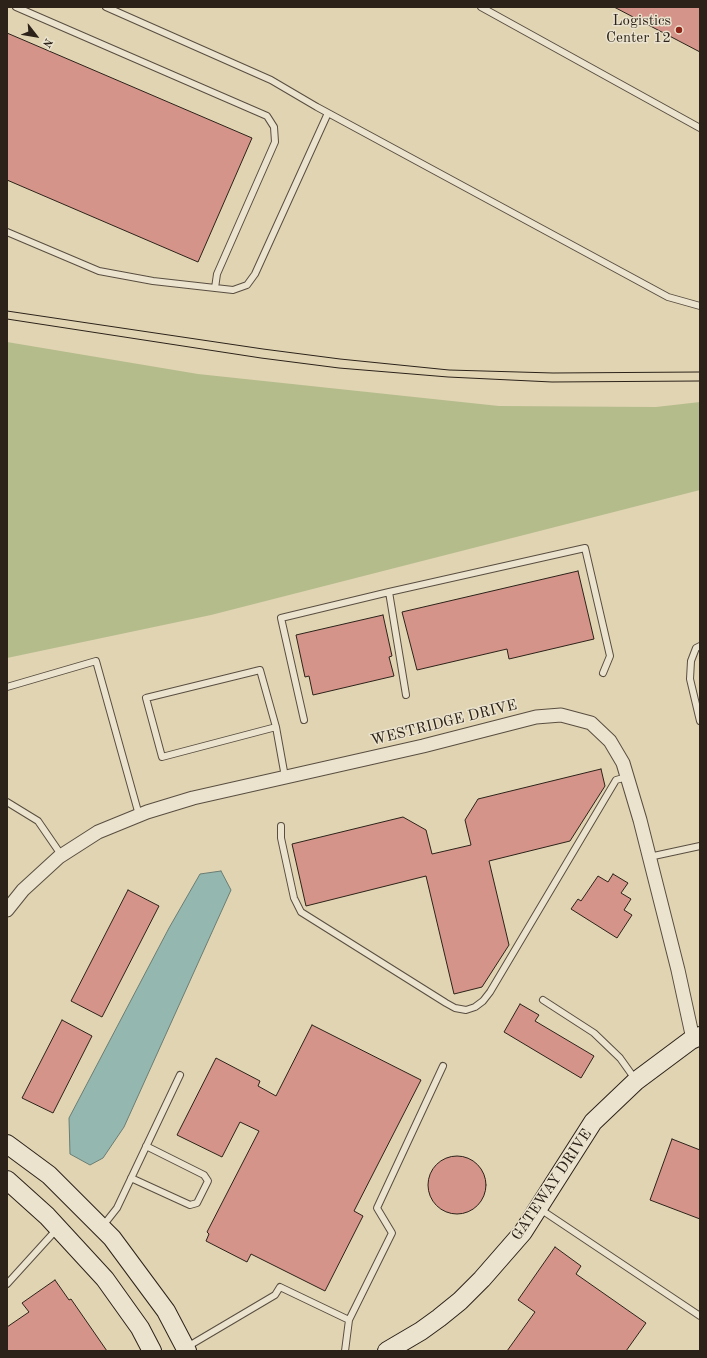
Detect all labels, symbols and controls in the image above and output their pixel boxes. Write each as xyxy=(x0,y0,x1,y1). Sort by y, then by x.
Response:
place label: Logistics Center 12 xyxy=(606,12,671,47)
north arrow xyxy=(16,16,56,56)
marker: Logistics Center 12 xyxy=(674,25,684,35)
text: N xyxy=(40,36,54,49)
street label: WESTRIDGE DRIVE xyxy=(369,696,519,750)
street label: GATEWAY DRIVE xyxy=(508,1126,596,1244)

